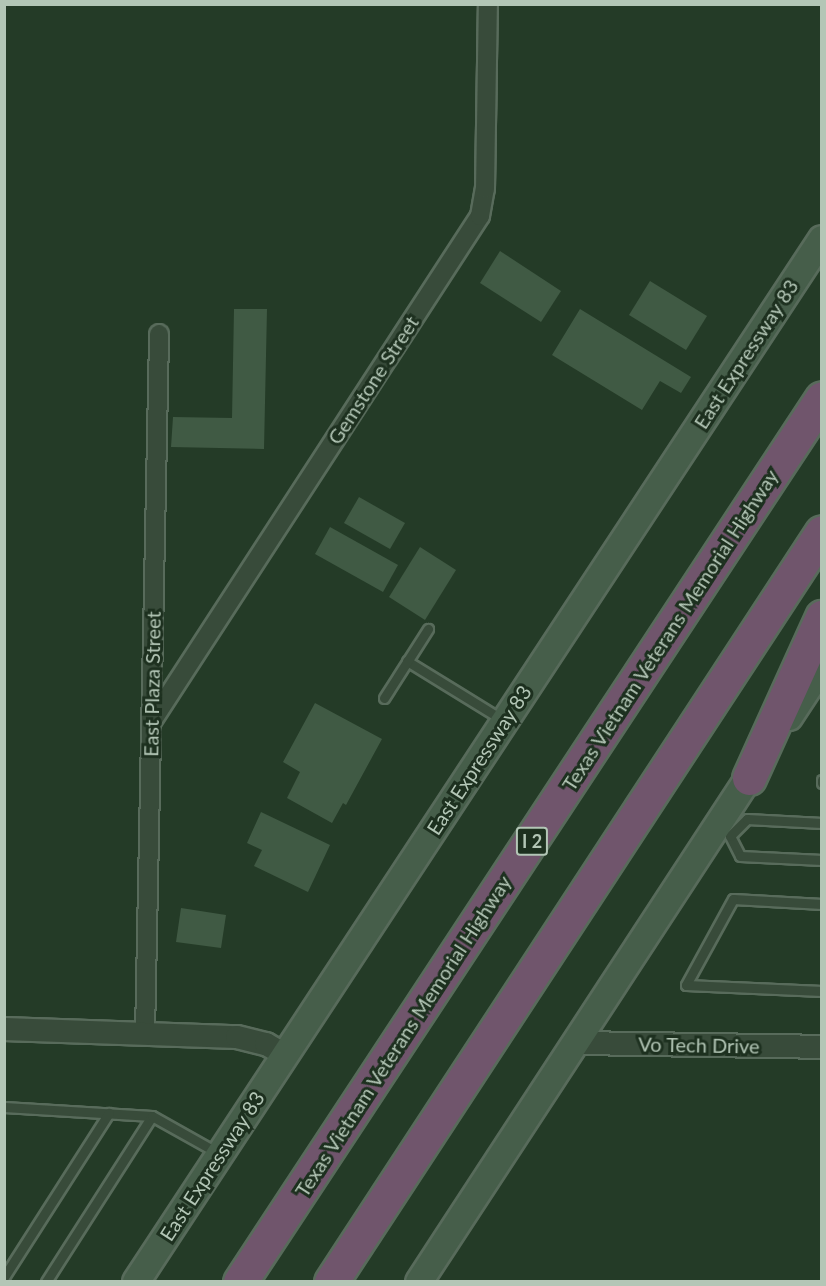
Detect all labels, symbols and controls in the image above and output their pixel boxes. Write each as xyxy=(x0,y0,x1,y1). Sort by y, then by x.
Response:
street label: East Expressway 83 xyxy=(689,275,803,433)
street label: Gemstone Street xyxy=(323,311,423,449)
street label: Texas Vietnam Veterans Memorial Highway xyxy=(556,464,784,796)
street label: East Plaza Street xyxy=(139,611,165,757)
street label: East Expressway 83 xyxy=(422,681,536,839)
road number: I 2 xyxy=(516,826,548,856)
street label: Texas Vietnam Veterans Memorial Highway xyxy=(289,870,517,1202)
street label: Vo Tech Drive xyxy=(638,1032,760,1058)
street label: East Expressway 83 xyxy=(155,1087,269,1245)

